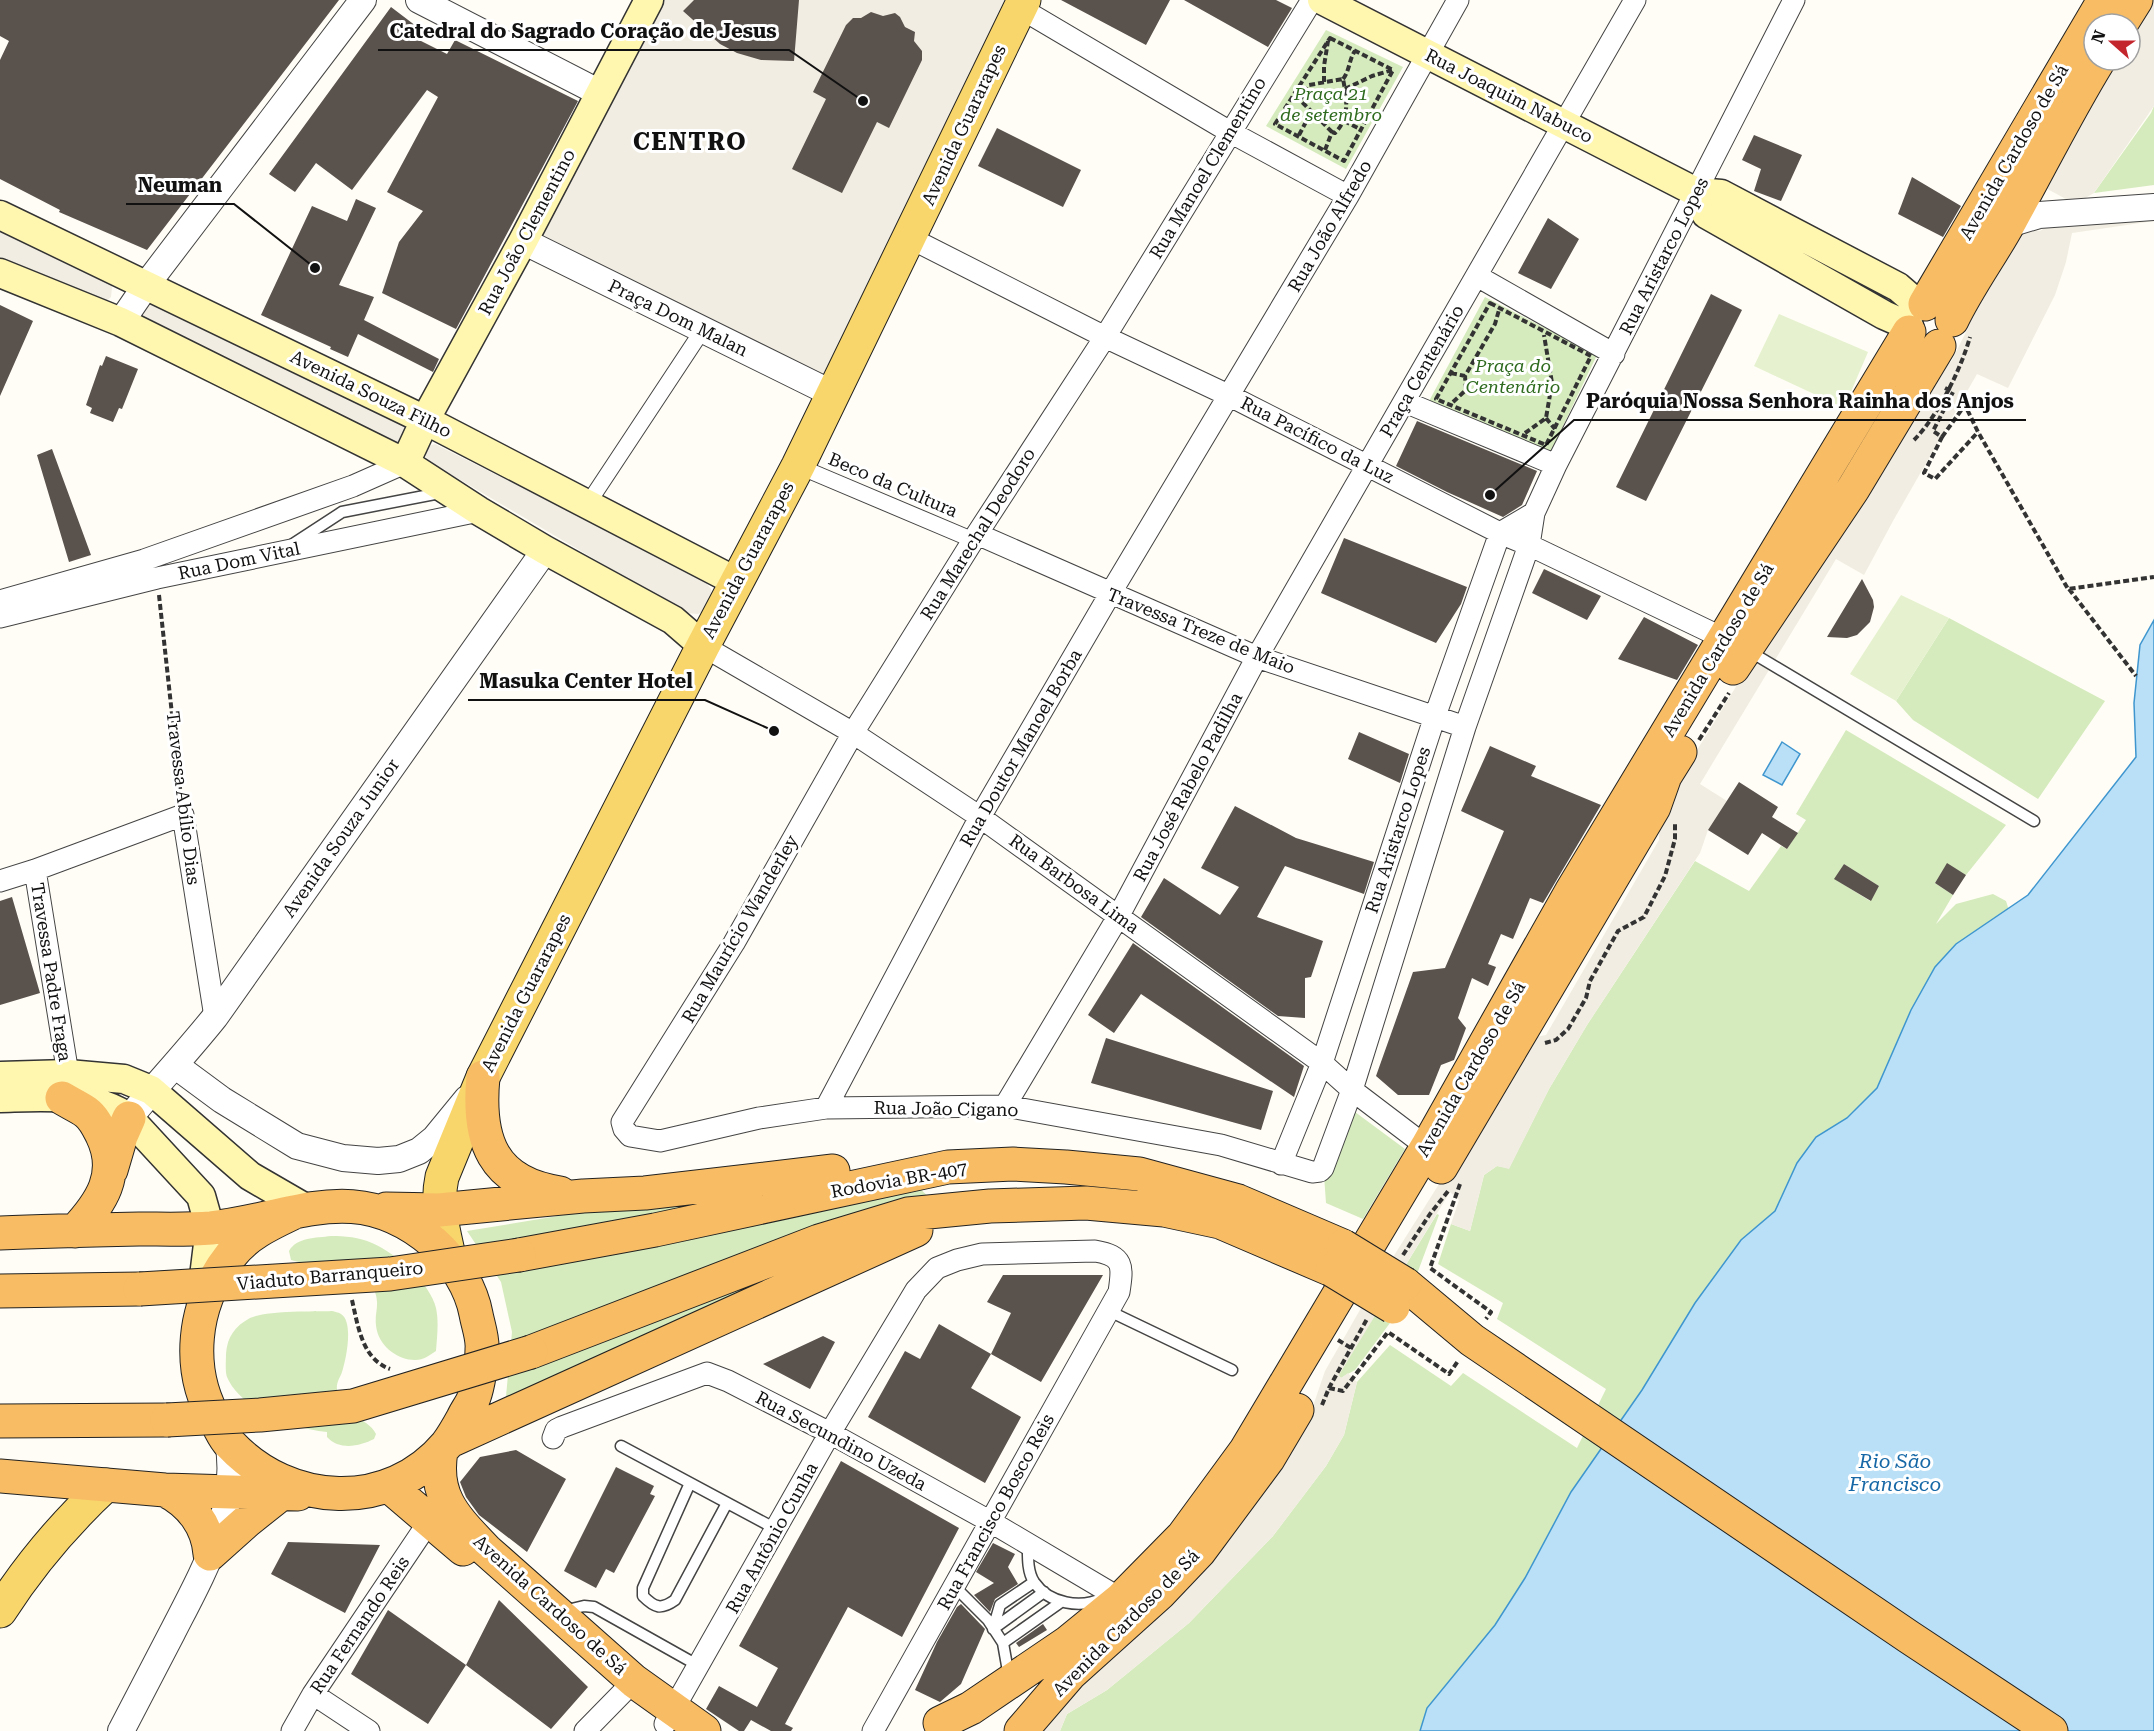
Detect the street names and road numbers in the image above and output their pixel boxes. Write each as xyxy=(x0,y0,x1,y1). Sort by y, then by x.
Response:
street label: Avenida Guararapes xyxy=(917,41,1010,208)
street label: Rua Joaquim Nabuco xyxy=(1422,44,1597,147)
street label: Avenida Cardoso de Sá xyxy=(1955,60,2072,243)
street label: Rua Manoel Clementino xyxy=(1145,73,1270,262)
street label: Rua João Clementino xyxy=(474,145,579,318)
street label: Rua João Alfredo xyxy=(1283,156,1376,295)
street label: Rua Aristarco Lopes xyxy=(1615,174,1712,338)
street label: Praça Dom Malan xyxy=(605,275,752,361)
street label: Praça Centenário xyxy=(1375,301,1468,441)
street label: Avenida Souza Filho xyxy=(287,345,455,442)
street label: Rua Pacífico da Luz xyxy=(1237,392,1398,487)
street label: Rua Marechal Deodoro xyxy=(916,444,1039,624)
street label: Beco da Cultura xyxy=(825,448,961,521)
street label: Avenida Guararapes xyxy=(697,478,798,642)
street label: Rua Dom Vital xyxy=(176,537,302,584)
street label: Avenida Cardoso de Sá xyxy=(1657,559,1778,740)
street label: Travessa Treze de Maio xyxy=(1104,583,1298,678)
street label: Rua Doutor Manoel Borba xyxy=(955,645,1086,850)
street label: Rua José Rabelo Padilha xyxy=(1129,688,1246,885)
street label: Travessa Abílio Dias xyxy=(162,710,205,886)
street label: Rua Aristarco Lopes xyxy=(1361,744,1434,916)
street label: Avenida Souza Junior xyxy=(278,754,403,921)
street label: Rua Barbosa Lima xyxy=(1005,829,1143,938)
street label: Rua Maurício Wanderley xyxy=(677,831,802,1027)
street label: Travessa Padre Fraga xyxy=(27,881,76,1063)
street label: Avenida Guararapes xyxy=(477,910,575,1075)
street label: Avenida Cardoso de Sá xyxy=(1412,977,1529,1160)
street label: Rua João Cigano xyxy=(873,1097,1019,1120)
street label: Rodovia BR-407 xyxy=(829,1157,969,1202)
street label: Viaduto Barranqueiro xyxy=(236,1257,424,1294)
street label: Rua Secundino Uzeda xyxy=(752,1387,930,1495)
street label: Rua Francisco Bosco Reis xyxy=(933,1410,1058,1613)
street label: Rua Antônio Cunha xyxy=(721,1458,822,1617)
street label: Avenida Cardoso de Sá xyxy=(469,1530,631,1679)
street label: Avenida Cardoso de Sá xyxy=(1048,1545,1204,1700)
street label: Rua Fernando Reis xyxy=(306,1552,413,1698)

